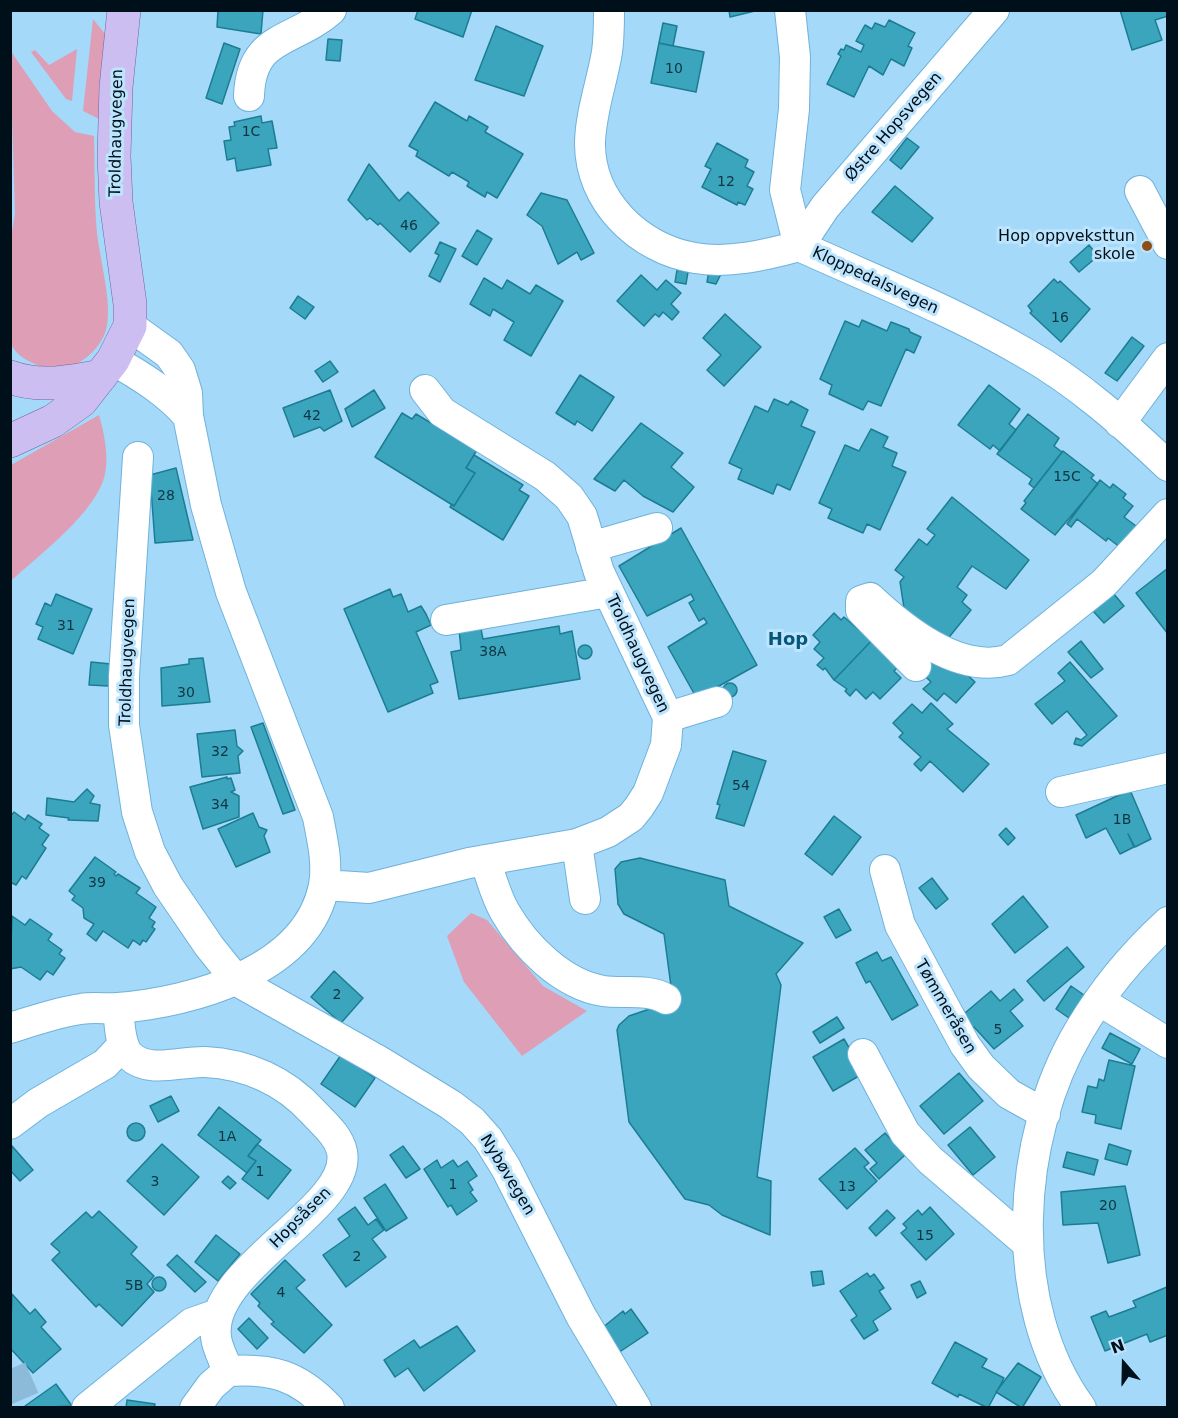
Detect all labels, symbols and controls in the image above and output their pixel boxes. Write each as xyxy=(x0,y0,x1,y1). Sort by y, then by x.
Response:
house number: 10 xyxy=(665,61,683,77)
street label: Troldhaugvegen xyxy=(106,69,128,197)
street label: Østre Hopsvegen xyxy=(841,69,947,185)
house number: 1C xyxy=(242,124,260,140)
house number: 12 xyxy=(717,174,735,190)
house number: 46 xyxy=(400,218,418,234)
place label: Hop oppveksttun skole xyxy=(998,227,1135,265)
marker: Hop oppveksttun skole xyxy=(1140,239,1154,253)
street label: Kloppedalsvegen xyxy=(809,243,941,319)
house number: 16 xyxy=(1051,310,1069,326)
house number: 42 xyxy=(303,408,321,424)
house number: 15C xyxy=(1053,469,1081,485)
house number: 28 xyxy=(157,488,175,504)
street label: Troldhaugvegen xyxy=(601,592,673,716)
street label: Troldhaugvegen xyxy=(116,598,140,726)
house number: 31 xyxy=(57,618,75,634)
district label: Hop xyxy=(768,629,808,651)
house number: 38A xyxy=(479,644,507,660)
house number: 30 xyxy=(177,685,195,701)
house number: 32 xyxy=(211,744,229,760)
house number: 54 xyxy=(732,778,750,794)
house number: 34 xyxy=(211,797,229,813)
house number: 1B xyxy=(1113,812,1131,828)
house number: 39 xyxy=(88,875,106,891)
street label: Tømmeråsen xyxy=(910,957,980,1057)
house number: 2 xyxy=(333,987,341,1003)
house number: 5 xyxy=(994,1022,1002,1038)
house number: 1A xyxy=(218,1129,236,1145)
street label: Nybøvegen xyxy=(475,1131,539,1219)
house number: 1 xyxy=(256,1164,264,1180)
house number: 3 xyxy=(151,1174,159,1190)
house number: 1 xyxy=(449,1177,457,1193)
house number: 13 xyxy=(838,1179,856,1195)
street label: Hopsåsen xyxy=(266,1183,336,1253)
house number: 20 xyxy=(1099,1198,1117,1214)
house number: 15 xyxy=(916,1228,934,1244)
house number: 2 xyxy=(353,1249,361,1265)
house number: 5B xyxy=(125,1278,143,1294)
house number: 4 xyxy=(277,1285,285,1301)
north arrow xyxy=(1094,1334,1154,1394)
text: N xyxy=(1108,1335,1127,1358)

